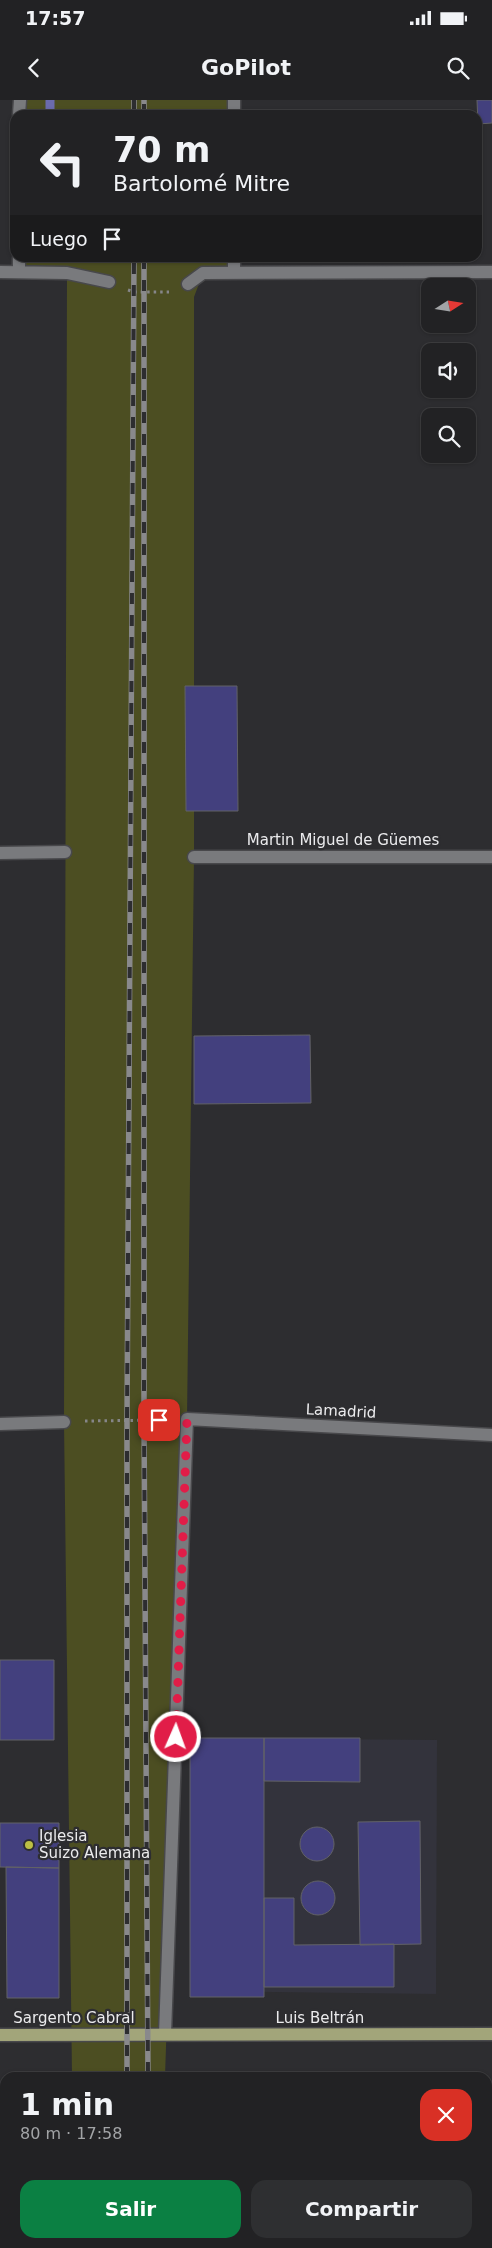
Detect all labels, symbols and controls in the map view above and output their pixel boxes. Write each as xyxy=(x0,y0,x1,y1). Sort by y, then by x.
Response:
text: 17:57 xyxy=(25,7,85,29)
icon: back xyxy=(20,54,48,82)
icon: search xyxy=(444,54,472,82)
text: GoPilot xyxy=(201,55,291,80)
icon: left xyxy=(30,130,95,195)
text: 70 m xyxy=(113,130,210,170)
text: Bartolomé Mitre xyxy=(113,171,290,196)
icon: arrive xyxy=(98,225,126,253)
text: Luego xyxy=(30,228,88,250)
north arrow xyxy=(421,278,476,332)
map controls xyxy=(421,278,476,463)
button: sound xyxy=(421,343,476,398)
button: search xyxy=(421,408,476,463)
street label: Martin Miguel de Güemes xyxy=(247,831,439,849)
pin xyxy=(138,1399,180,1441)
street label: Lamadrid xyxy=(305,1400,377,1422)
icon: arrive xyxy=(145,1406,173,1434)
position arrow xyxy=(149,1710,201,1762)
place label: Iglesia Suizo Alemana xyxy=(39,1827,150,1862)
marker: Iglesia Suizo Alemana xyxy=(23,1839,35,1851)
street label: Sargento Cabral xyxy=(13,2009,135,2027)
street label: Luis Beltrán xyxy=(276,2009,364,2027)
text: 1 min xyxy=(20,2087,114,2122)
button: close xyxy=(420,2089,472,2141)
text: 80 m · 17:58 xyxy=(20,2124,122,2143)
button: Salir xyxy=(20,2180,241,2238)
button: Compartir xyxy=(251,2180,472,2238)

